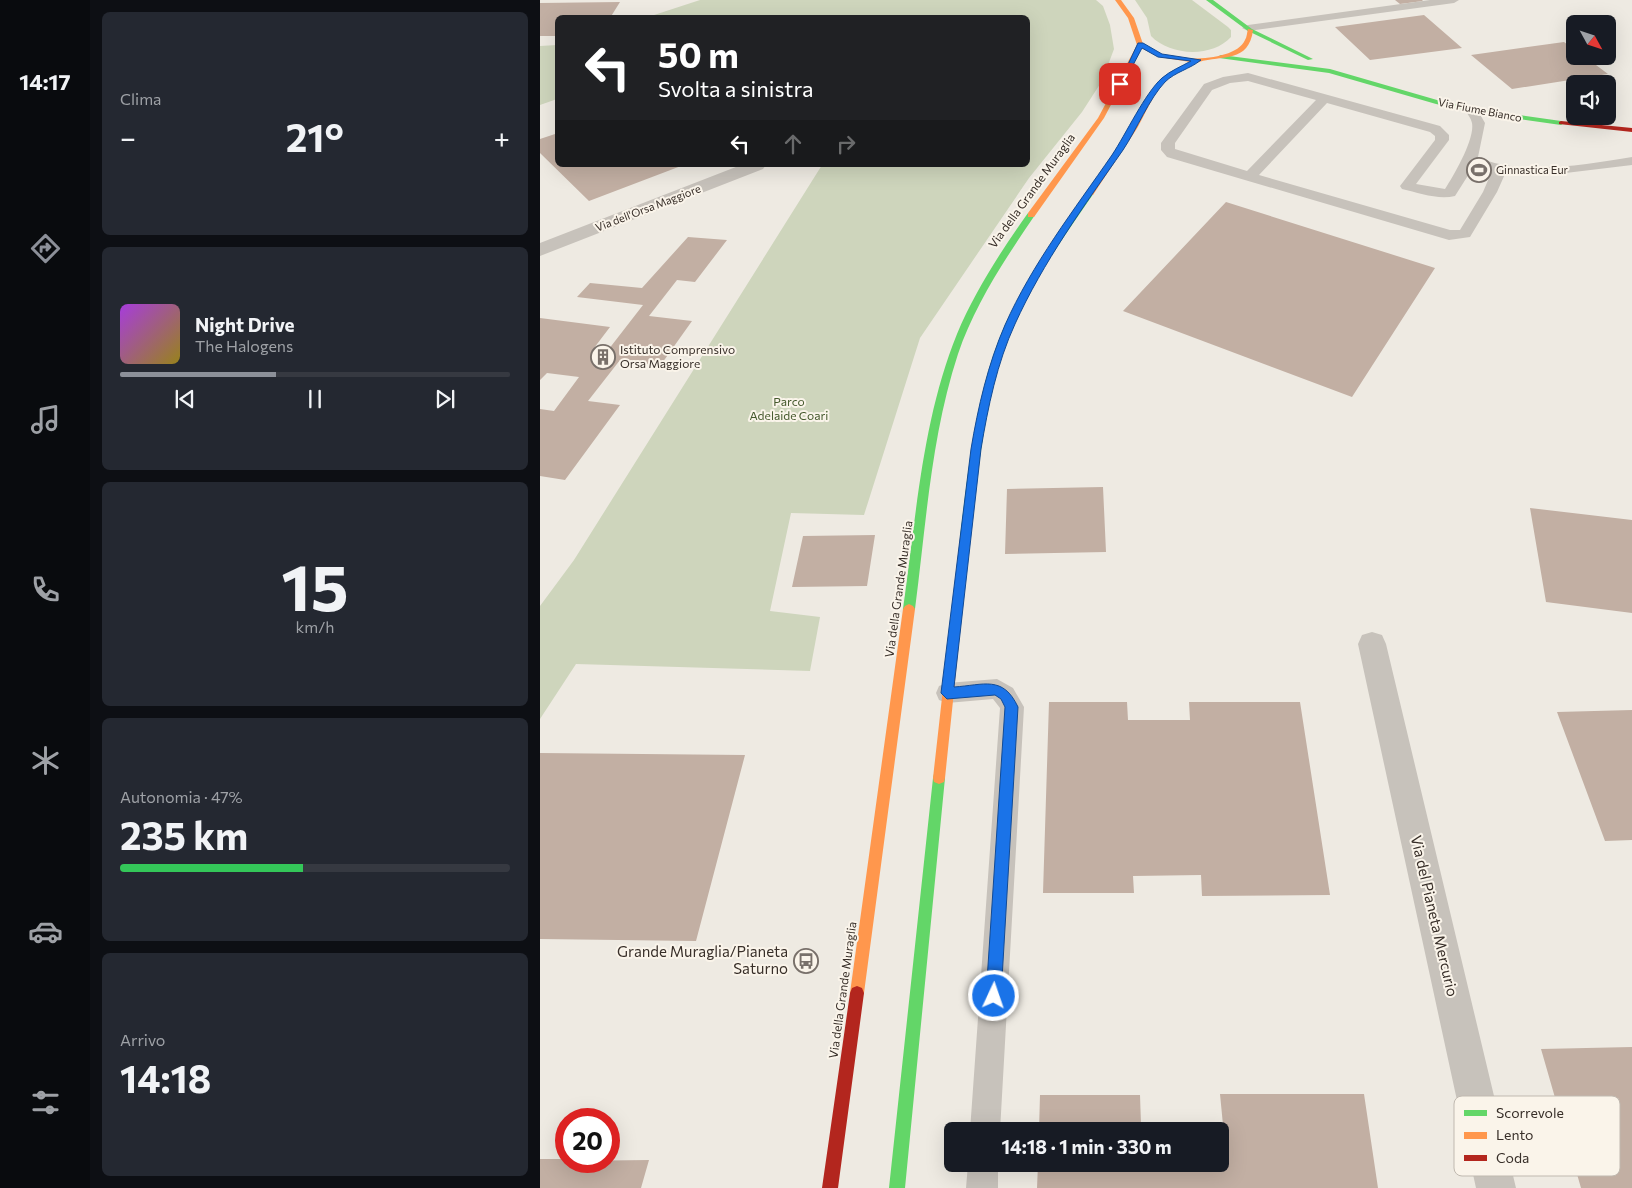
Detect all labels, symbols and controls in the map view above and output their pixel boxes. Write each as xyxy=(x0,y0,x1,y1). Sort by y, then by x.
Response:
north arrow xyxy=(1566,15,1616,65)
map controls xyxy=(1566,15,1616,125)
text: 50 m xyxy=(658,32,739,75)
icon: left xyxy=(575,35,640,100)
pin xyxy=(1099,63,1141,105)
text: 14:17 xyxy=(19,68,71,95)
icon: arrive xyxy=(1106,70,1134,98)
text: Svolta a sinistra xyxy=(658,75,813,102)
button: sound xyxy=(1566,75,1616,125)
text: Clima xyxy=(120,89,161,108)
street label: Via Fiume Bianco xyxy=(1437,95,1523,124)
text: 21° xyxy=(286,113,344,160)
text: − xyxy=(120,120,136,154)
text: + xyxy=(494,120,510,154)
icon: left xyxy=(726,130,754,158)
icon: ahead xyxy=(779,130,807,158)
icon: right xyxy=(832,130,860,158)
street label: Via della Grande Muraglia xyxy=(985,130,1077,250)
sports icon: Ginnastica Eur xyxy=(1466,157,1492,183)
place label: Ginnastica Eur xyxy=(1496,163,1569,176)
street label: Via dell'Orsa Maggiore xyxy=(593,181,702,234)
icon: directions xyxy=(28,231,63,266)
text: Night Drive xyxy=(195,313,295,336)
text: The Halogens xyxy=(195,336,293,355)
place label: Istituto Comprensivo Orsa Maggiore xyxy=(620,342,735,370)
building icon: Istituto Comprensivo Orsa Maggiore xyxy=(590,344,616,370)
icon: previous xyxy=(171,385,199,413)
icon: pause xyxy=(301,385,329,413)
icon: next xyxy=(431,385,459,413)
park label: Parco Adelaide Coari xyxy=(750,394,828,422)
icon: music xyxy=(28,402,63,437)
street label: Via della Grande Muraglia xyxy=(881,520,915,658)
text: 15 xyxy=(281,545,349,624)
icon: phone xyxy=(28,572,63,607)
text: km/h xyxy=(296,617,334,636)
icon: climate xyxy=(28,743,63,778)
text: Autonomia · 47% xyxy=(120,787,243,806)
text: 235 km xyxy=(120,811,248,858)
street label: Via del Pianeta Mercurio xyxy=(1408,833,1462,998)
icon: car xyxy=(28,914,63,949)
street label: Via della Grande Muraglia xyxy=(825,921,859,1059)
place label: Grande Muraglia/Pianeta Saturno xyxy=(617,942,788,977)
bus stop icon: Grande Muraglia/Pianeta Saturno xyxy=(793,948,819,974)
position arrow xyxy=(967,969,1019,1021)
text: Arrivo xyxy=(120,1030,165,1049)
text: 14:18 xyxy=(120,1054,211,1101)
icon: filters xyxy=(28,1085,63,1120)
legend xyxy=(1454,1096,1620,1176)
text: Scorrevole xyxy=(1496,1104,1564,1121)
speed limit sign: 20 xyxy=(555,1108,620,1173)
text: Lento xyxy=(1496,1126,1533,1143)
text: 14:18 · 1 min · 330 m xyxy=(1001,1135,1172,1158)
text: Coda xyxy=(1496,1149,1529,1166)

